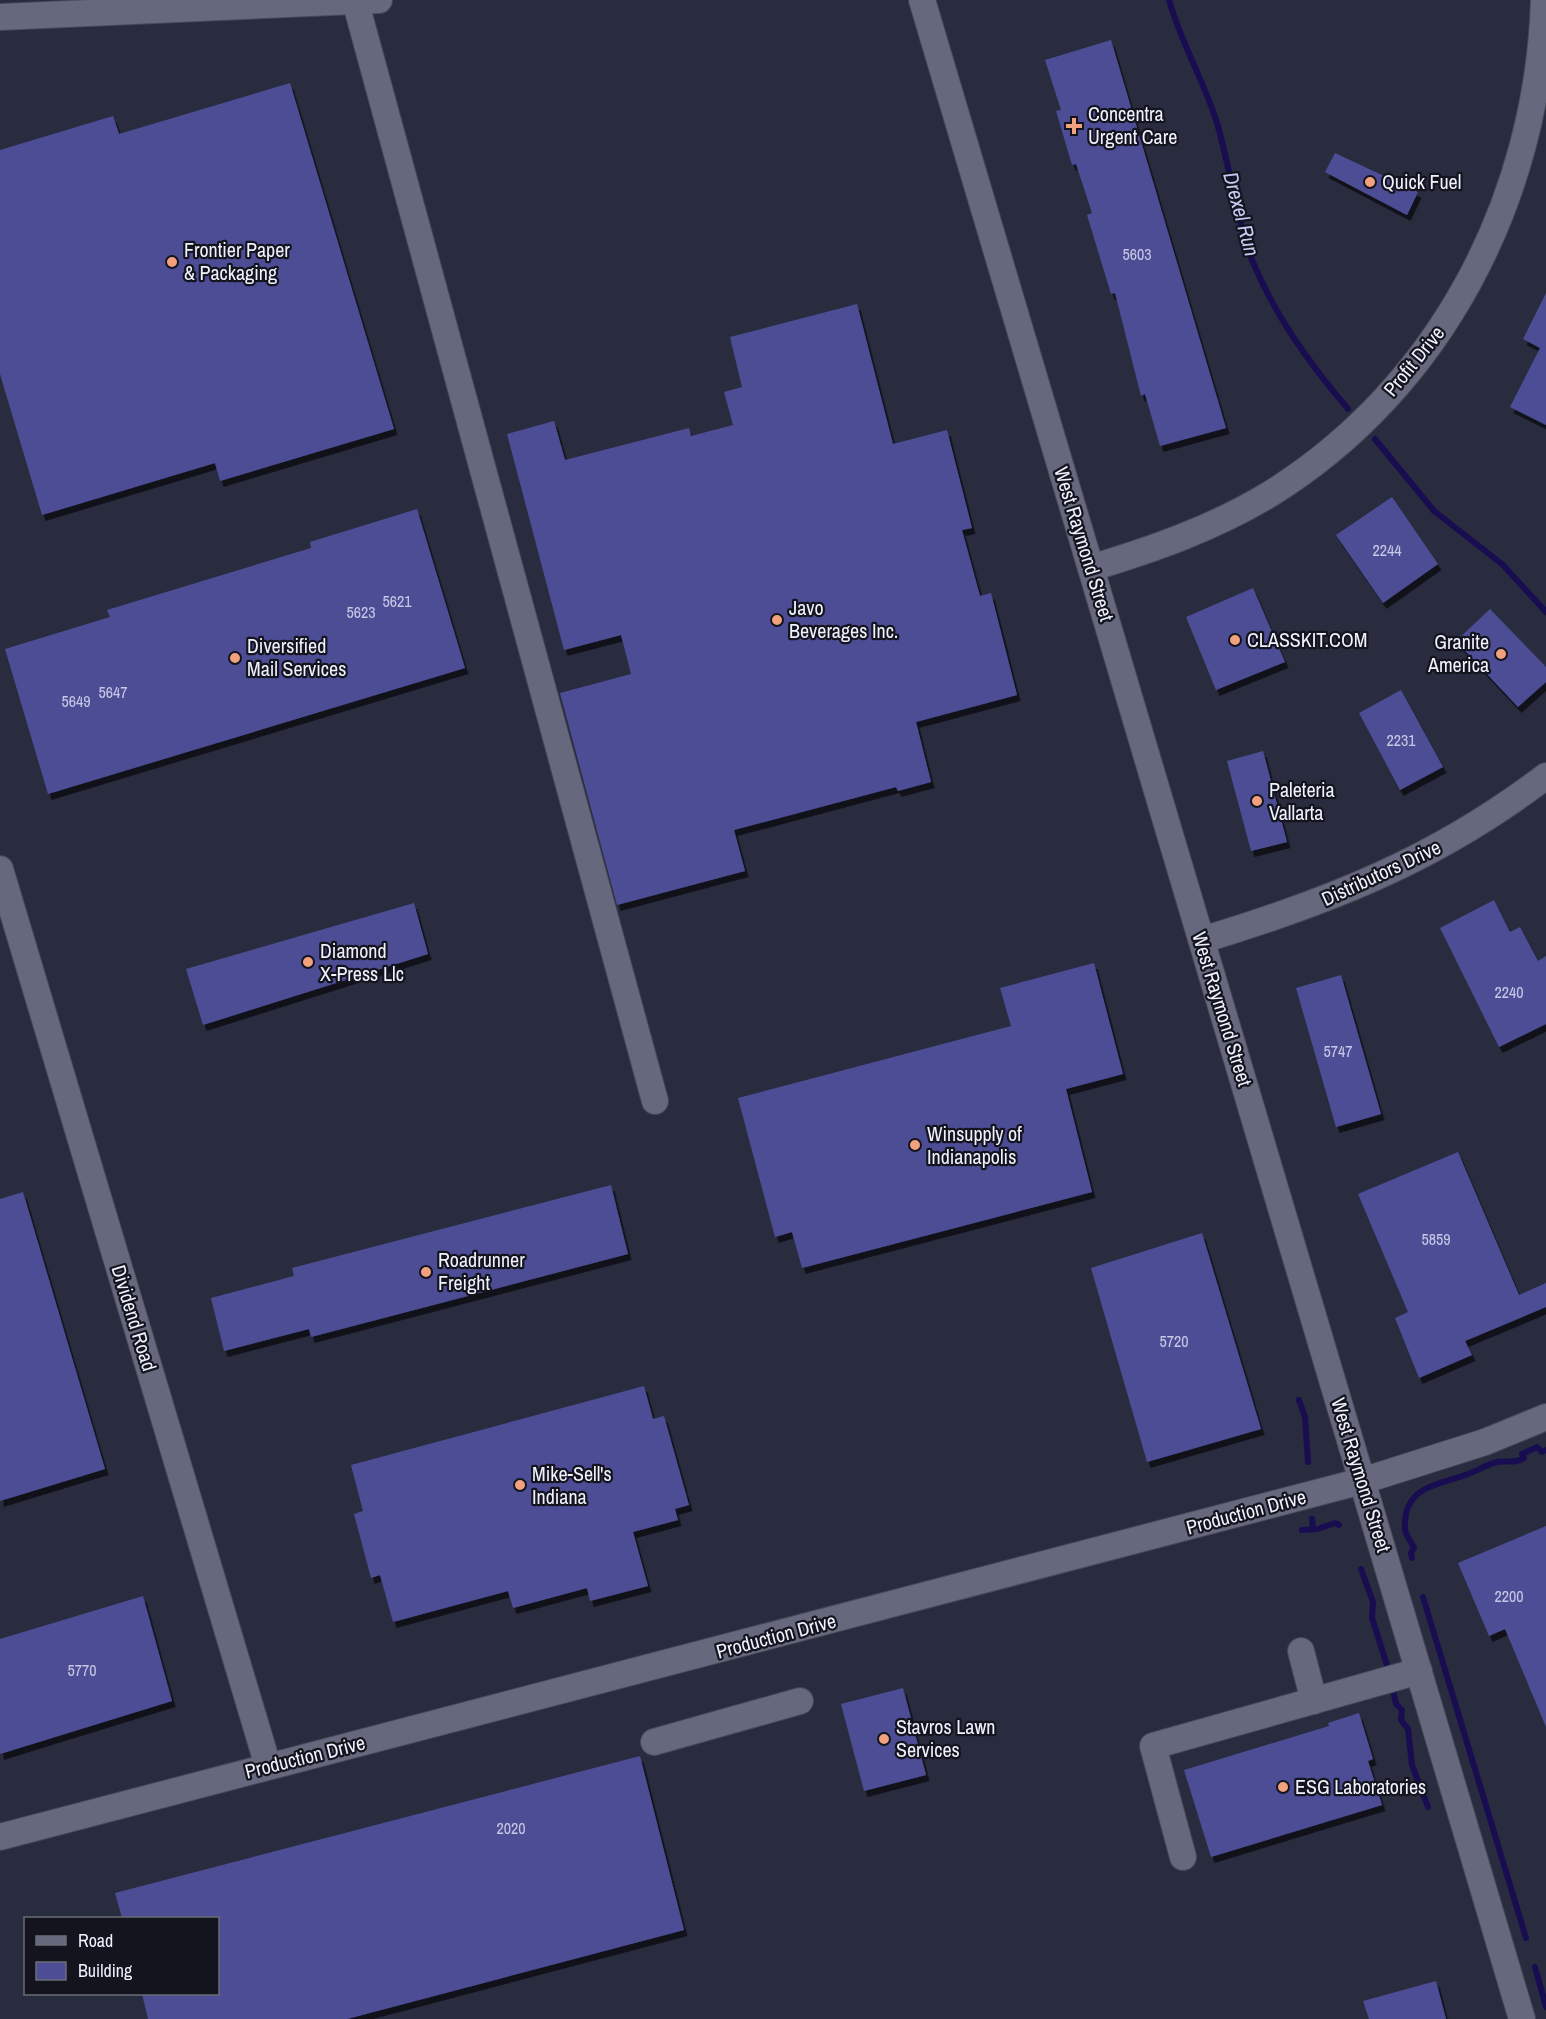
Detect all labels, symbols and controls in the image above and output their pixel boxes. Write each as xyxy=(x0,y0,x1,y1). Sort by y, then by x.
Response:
place label: Concentra Urgent Care xyxy=(1088,100,1177,150)
marker: Concentra Urgent Care xyxy=(1065,117,1083,135)
place label: Quick Fuel xyxy=(1382,168,1461,195)
water label: Drexel Run xyxy=(1216,169,1267,259)
marker: Quick Fuel xyxy=(1363,175,1377,189)
place label: Frontier Paper & Packaging xyxy=(184,236,290,286)
house number: 5603 xyxy=(1122,243,1152,265)
marker: Frontier Paper & Packaging xyxy=(165,255,179,269)
street label: Profit Drive xyxy=(1377,320,1450,401)
street label: West Raymond Street xyxy=(1048,463,1121,625)
house number: 2244 xyxy=(1372,539,1402,561)
house number: 5621 xyxy=(382,590,412,612)
place label: Javo Beverages Inc. xyxy=(789,594,898,644)
house number: 5623 xyxy=(346,601,376,623)
marker: Javo Beverages Inc. xyxy=(770,613,784,627)
place label: CLASSKIT.COM xyxy=(1247,626,1367,653)
place label: Granite America xyxy=(1427,628,1489,678)
place label: Diversified Mail Services xyxy=(247,632,346,682)
marker: CLASSKIT.COM xyxy=(1228,633,1242,647)
marker: Granite America xyxy=(1494,647,1508,661)
marker: Diversified Mail Services xyxy=(228,651,242,665)
house number: 5647 xyxy=(98,681,128,703)
house number: 5649 xyxy=(61,690,91,712)
house number: 2231 xyxy=(1386,729,1416,751)
place label: Paleteria Vallarta xyxy=(1269,776,1335,826)
marker: Paleteria Vallarta xyxy=(1250,794,1264,808)
street label: Distributors Drive xyxy=(1317,833,1445,912)
street label: West Raymond Street xyxy=(1186,928,1259,1090)
place label: Diamond X-Press Llc xyxy=(320,937,404,987)
marker: Diamond X-Press Llc xyxy=(301,955,315,969)
house number: 2240 xyxy=(1494,981,1524,1003)
house number: 5747 xyxy=(1323,1040,1353,1062)
place label: Winsupply of Indianapolis xyxy=(927,1120,1022,1170)
marker: Winsupply of Indianapolis xyxy=(908,1138,922,1152)
house number: 5859 xyxy=(1421,1228,1451,1250)
place label: Roadrunner Freight xyxy=(438,1246,525,1296)
street label: Dividend Road xyxy=(106,1262,163,1374)
marker: Roadrunner Freight xyxy=(419,1265,433,1279)
house number: 5720 xyxy=(1159,1330,1189,1352)
street label: West Raymond Street xyxy=(1325,1394,1398,1556)
place label: Mike-Sell's Indiana xyxy=(532,1460,612,1510)
marker: Mike-Sell's Indiana xyxy=(513,1478,527,1492)
street label: Production Drive xyxy=(1183,1483,1309,1540)
house number: 2200 xyxy=(1494,1585,1524,1607)
street label: Production Drive xyxy=(713,1607,839,1664)
house number: 5770 xyxy=(67,1659,97,1681)
place label: Stavros Lawn Services xyxy=(896,1713,995,1763)
street label: Production Drive xyxy=(242,1729,368,1784)
marker: Stavros Lawn Services xyxy=(877,1732,891,1746)
place label: ESG Laboratories xyxy=(1295,1773,1426,1800)
marker: ESG Laboratories xyxy=(1276,1780,1290,1794)
house number: 2020 xyxy=(496,1817,526,1839)
legend xyxy=(24,1917,219,1995)
text: Road xyxy=(78,1928,113,1953)
text: Building xyxy=(78,1958,133,1983)

